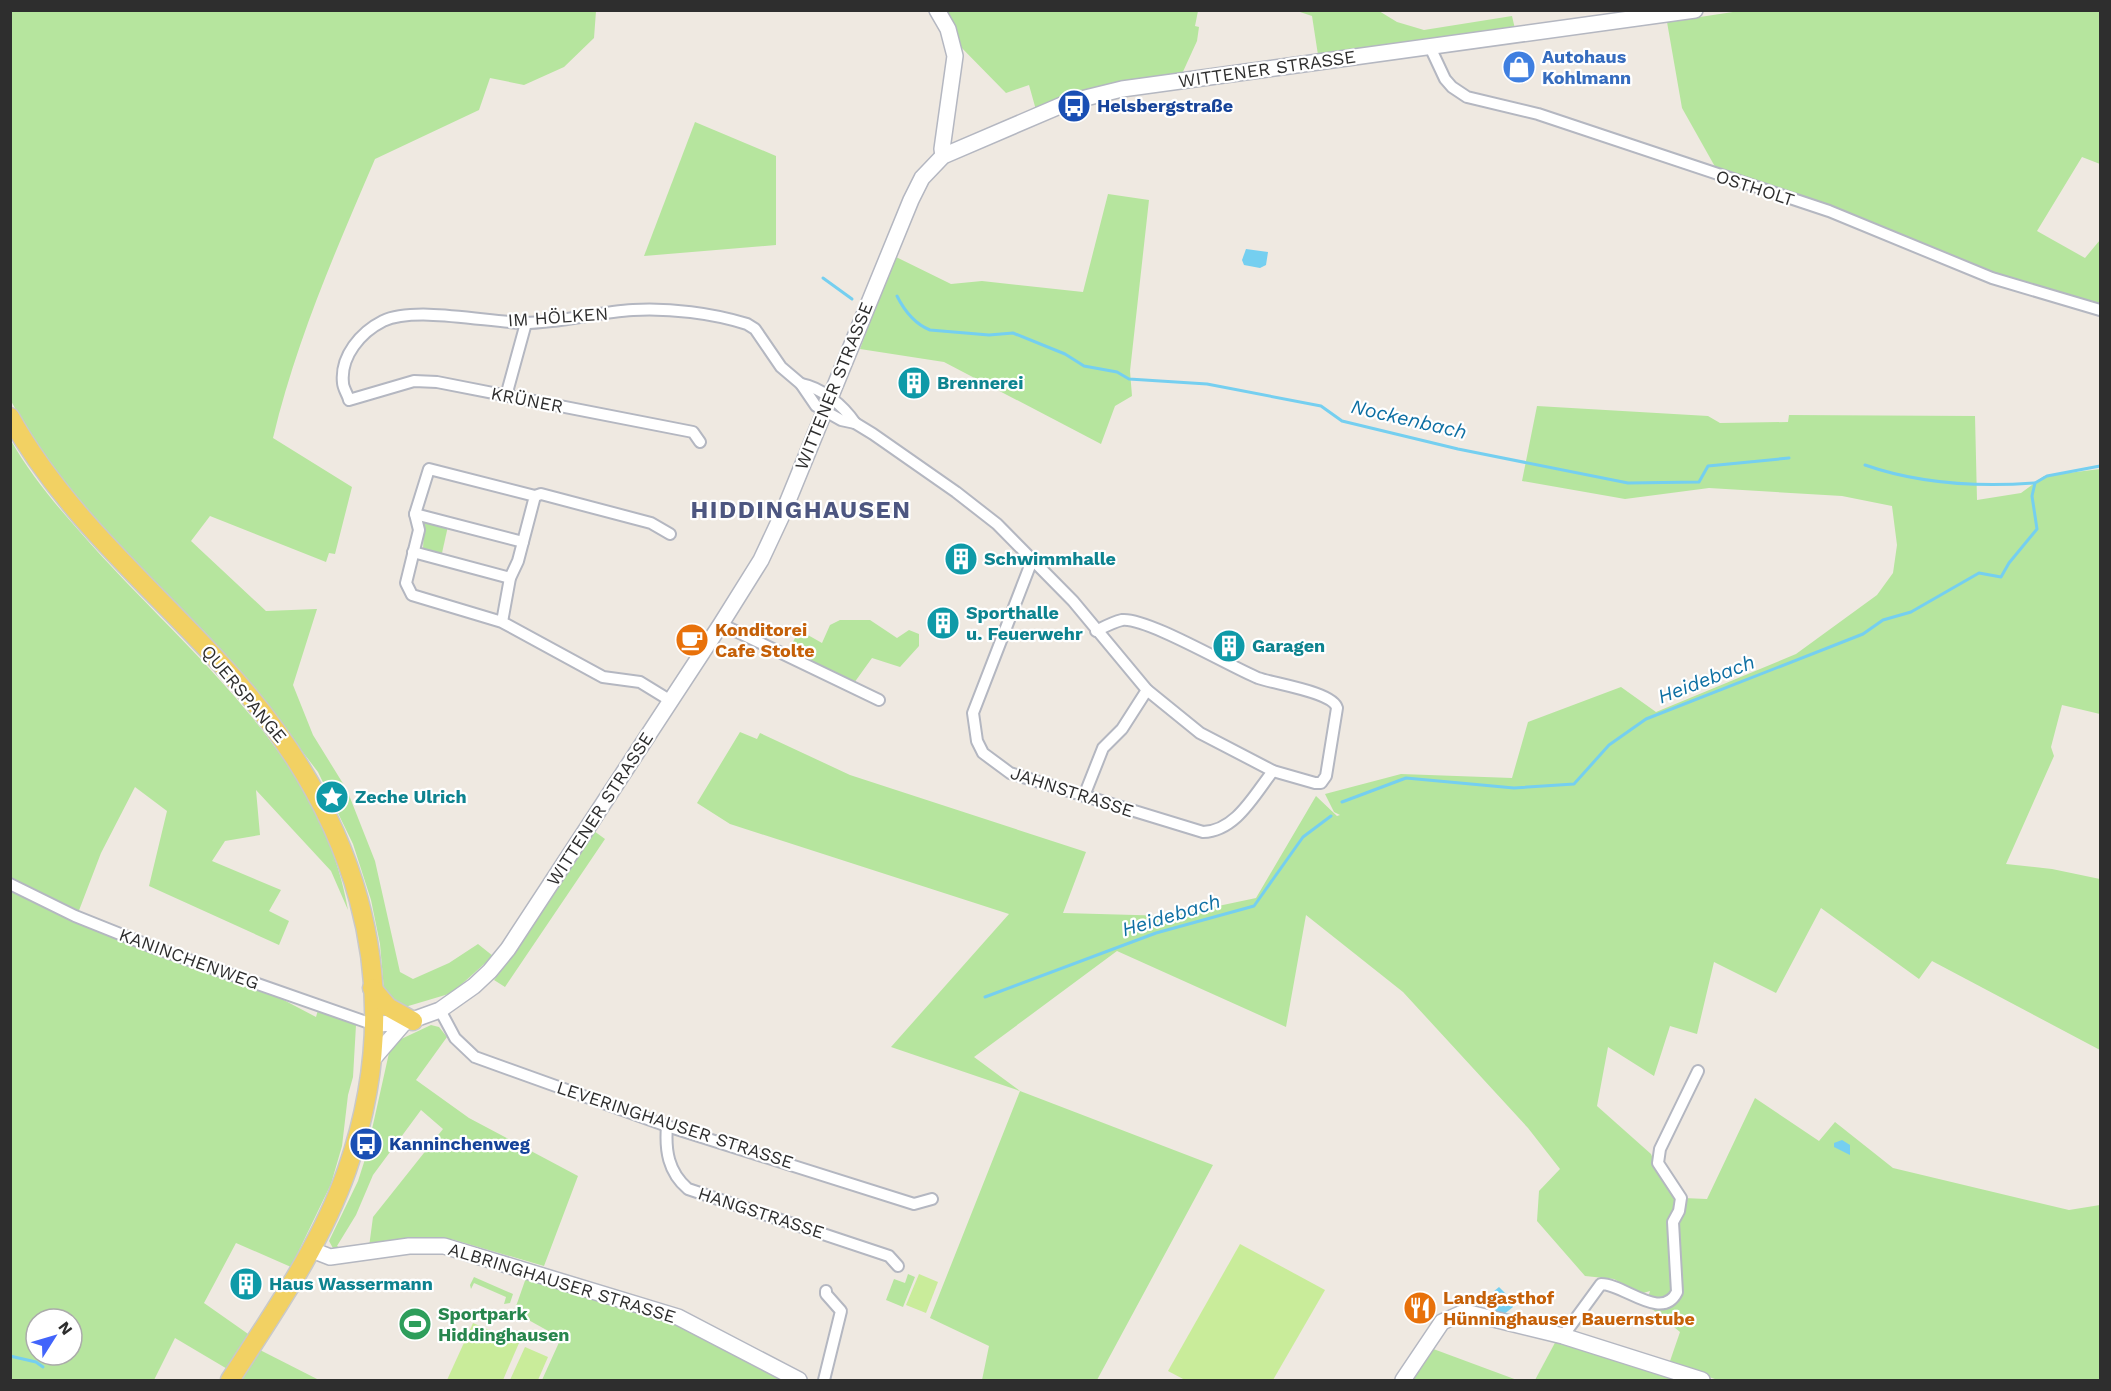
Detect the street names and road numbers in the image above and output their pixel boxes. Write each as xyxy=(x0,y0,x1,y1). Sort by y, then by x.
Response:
street label: WITTENER STRASSE xyxy=(1177,46,1357,91)
street label: OSTHOLT xyxy=(1713,165,1797,210)
street label: WITTENER STRASSE xyxy=(790,299,877,473)
street label: IM HÖLKEN xyxy=(507,303,609,330)
street label: KRÜNER xyxy=(489,382,565,417)
street label: QUERSPANGE xyxy=(197,641,291,747)
street label: WITTENER STRASSE xyxy=(542,728,657,889)
street label: JAHNSTRASSE xyxy=(1008,762,1136,821)
street label: KANINCHENWEG xyxy=(116,923,262,994)
street label: LEVERINGHAUSER STRASSE xyxy=(554,1076,796,1173)
street label: HANGSTRASSE xyxy=(695,1182,827,1243)
street label: ALBRINGHAUSER STRASSE xyxy=(446,1238,678,1327)

